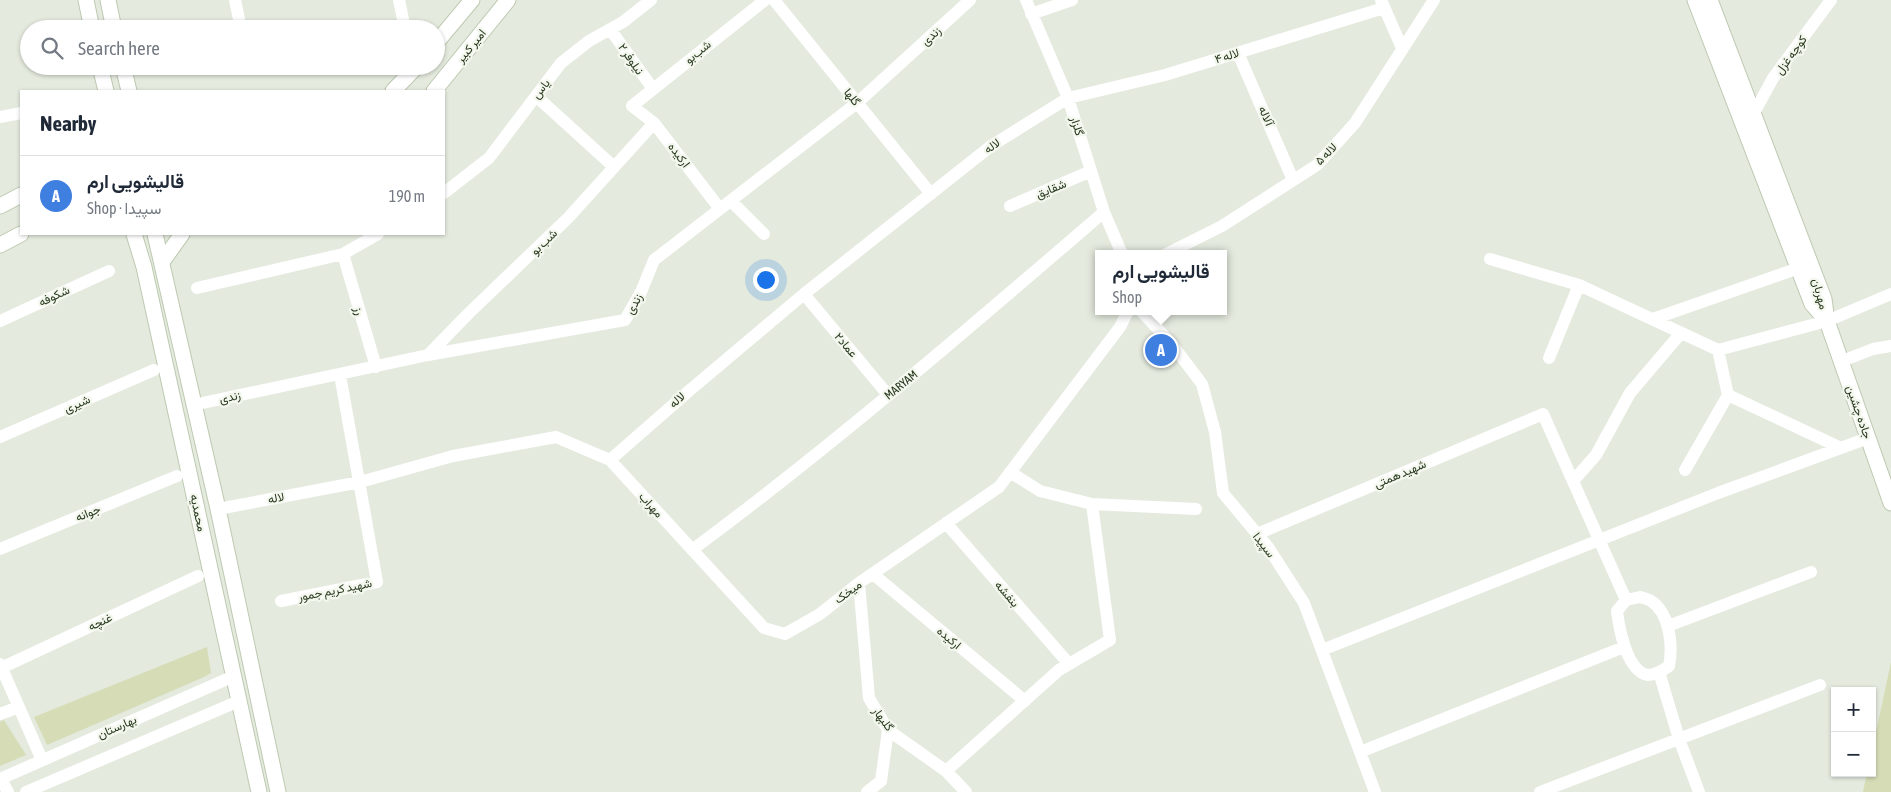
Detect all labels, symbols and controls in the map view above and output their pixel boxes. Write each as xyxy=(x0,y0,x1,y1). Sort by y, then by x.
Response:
search box xyxy=(20,20,445,75)
street label: زندی xyxy=(918,24,944,49)
street label: امیر کبیر xyxy=(453,26,490,67)
street label: کوچه غزل xyxy=(1772,33,1811,78)
icon: search xyxy=(38,34,66,62)
text: Search here xyxy=(78,37,160,59)
street label: شب‌بو xyxy=(682,37,714,67)
street label: نیلوفر ۲ xyxy=(614,41,647,78)
street label: لاله ۴ xyxy=(1213,46,1241,66)
street label: یاس xyxy=(529,76,554,102)
street label: گلها xyxy=(840,85,863,109)
street label: آلاله xyxy=(1256,104,1277,129)
text: Nearby xyxy=(40,111,96,135)
street label: گلزار xyxy=(1066,113,1087,138)
street label: لاله xyxy=(981,136,1003,156)
street label: ارکیده xyxy=(664,140,693,171)
street label: لاله ۵ xyxy=(1312,140,1340,168)
text: قالیشویی ارم xyxy=(87,170,184,192)
street label: شقایق xyxy=(1034,176,1069,203)
text: A xyxy=(52,187,60,205)
text: 190 m xyxy=(389,187,425,205)
text: Shop · سپیدا xyxy=(87,199,161,217)
street label: شب بو xyxy=(528,226,561,259)
popup xyxy=(1095,250,1227,315)
text: قالیشویی ارم xyxy=(1112,260,1210,282)
your location xyxy=(753,267,779,293)
street label: مهربان xyxy=(1808,277,1831,311)
street label: شکوفه xyxy=(36,283,72,310)
text: Shop xyxy=(1112,288,1142,306)
street label: زندی xyxy=(623,291,646,317)
street label: رز xyxy=(350,304,367,317)
street label: عماد۲ xyxy=(832,330,860,360)
pin: A xyxy=(1145,331,1177,369)
street label: MARYAM xyxy=(882,367,920,403)
street label: جاده چشین xyxy=(1842,383,1875,441)
street label: زندی xyxy=(218,388,242,407)
street label: لاله xyxy=(666,389,688,411)
street label: شیری xyxy=(62,392,93,417)
street label: شهید همتی xyxy=(1372,457,1428,492)
street label: مهراب xyxy=(635,489,666,521)
street label: لاله xyxy=(267,490,285,506)
street label: محمدیه xyxy=(187,493,209,533)
street label: جوانه xyxy=(73,502,103,525)
street label: سپیدا xyxy=(1249,530,1278,561)
street label: شهید کریم جمور xyxy=(296,576,373,605)
street label: میخک xyxy=(832,577,864,607)
street label: بنفشه xyxy=(992,578,1022,610)
street label: غنچه xyxy=(86,610,115,634)
street label: ارکیده xyxy=(933,624,964,653)
map controls xyxy=(1831,687,1876,777)
button: + xyxy=(1831,687,1876,732)
street label: گلبهار xyxy=(868,703,896,734)
street label: بهارستان xyxy=(95,712,139,743)
button: − xyxy=(1831,732,1876,777)

